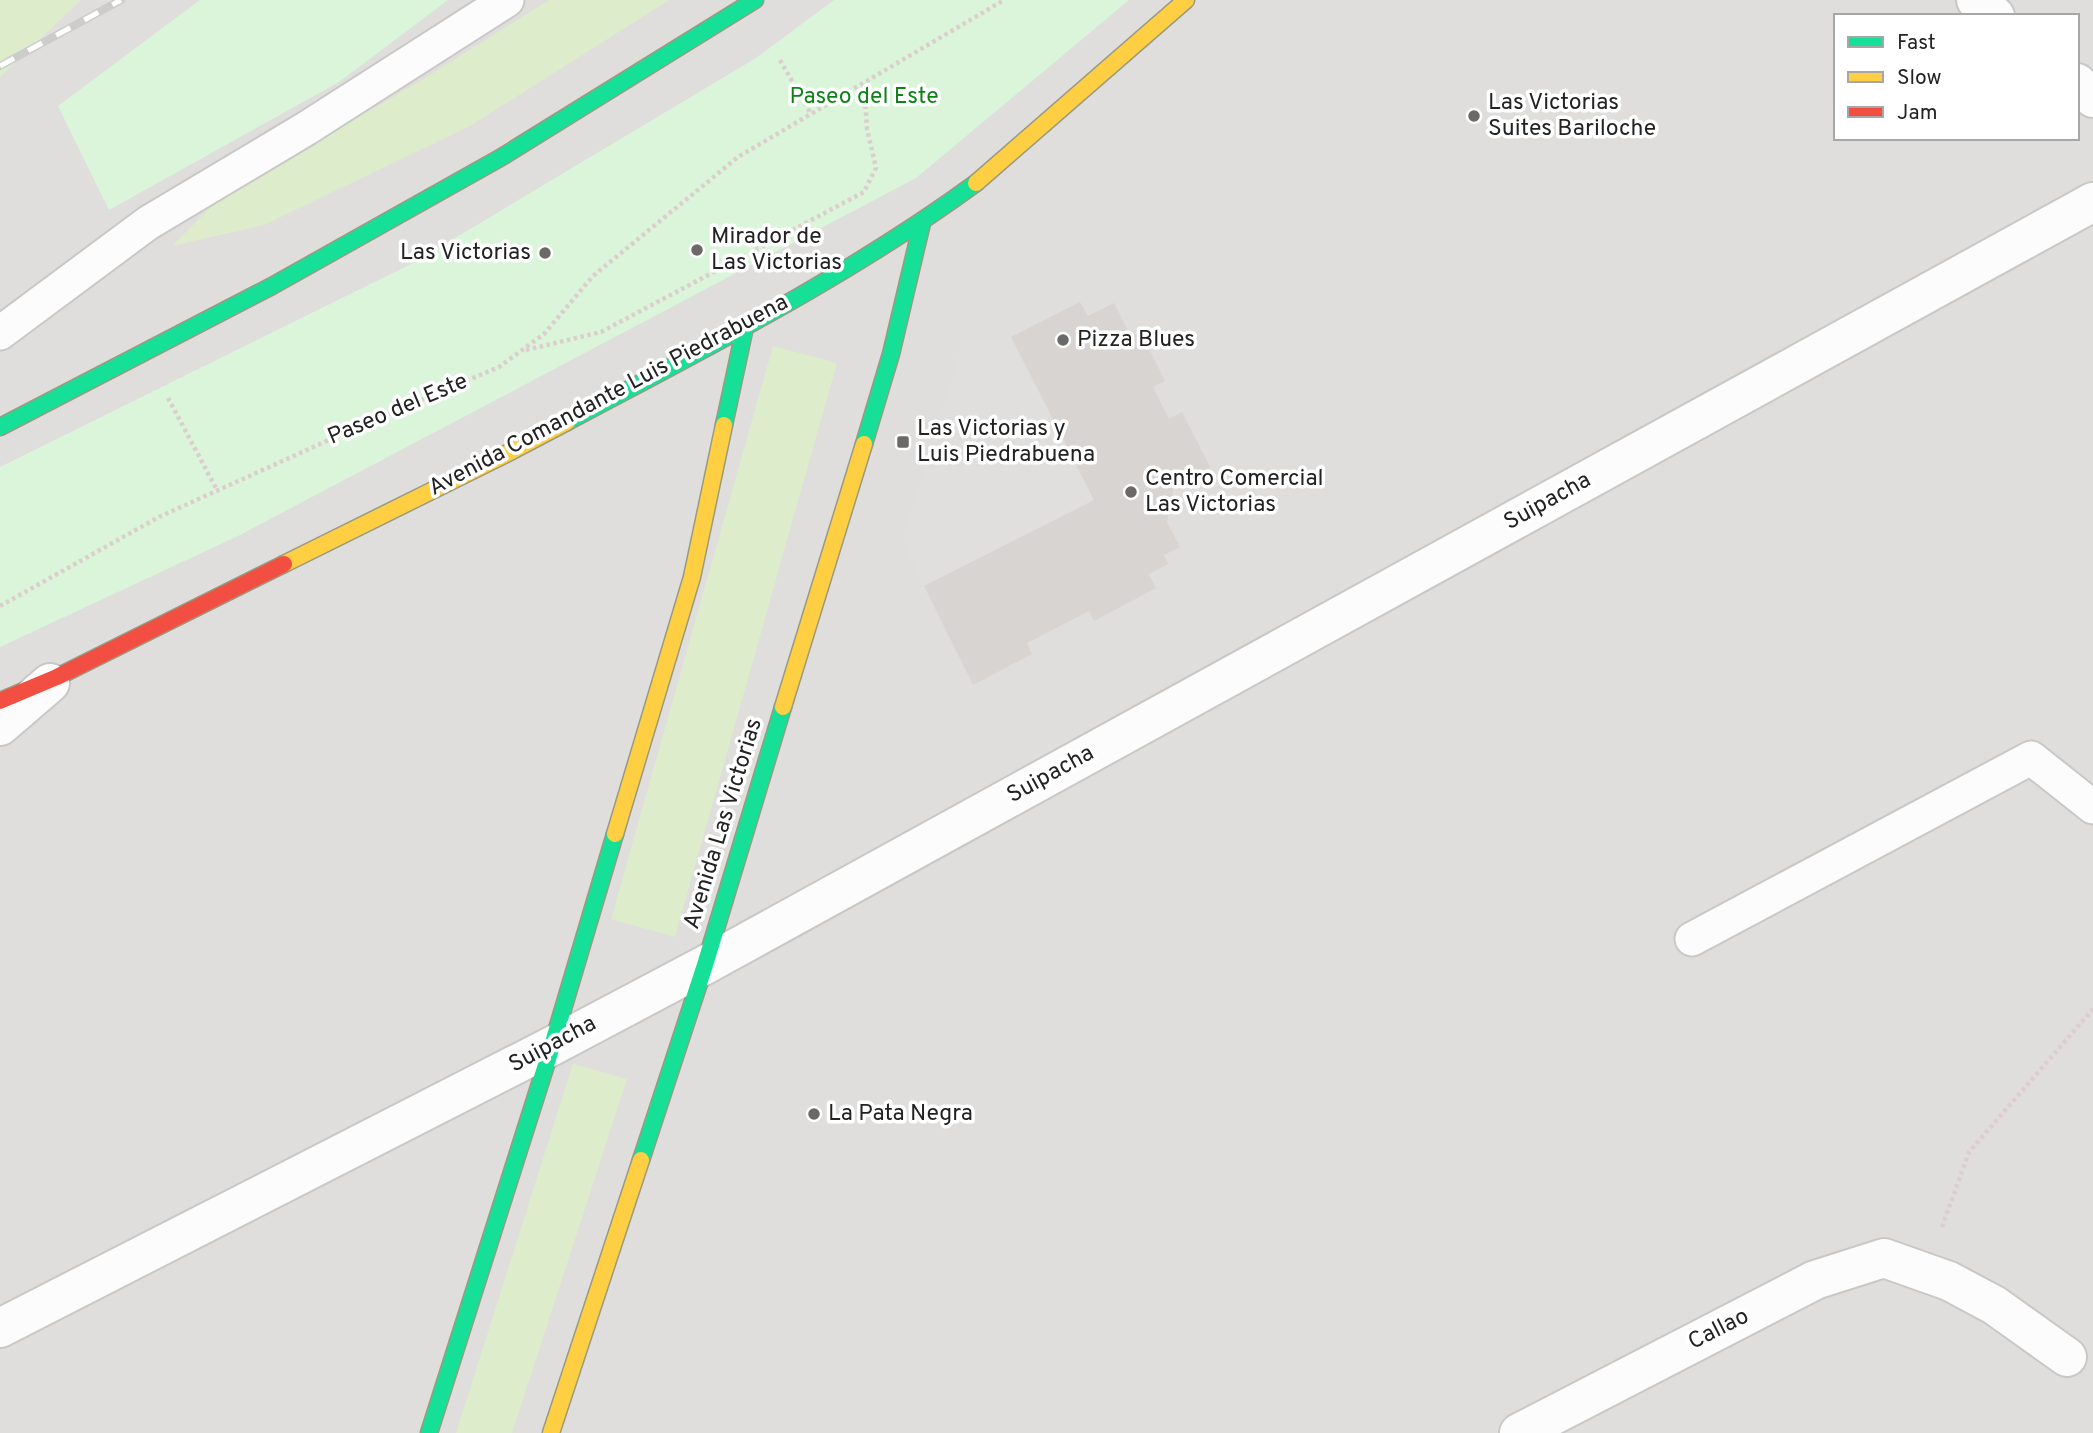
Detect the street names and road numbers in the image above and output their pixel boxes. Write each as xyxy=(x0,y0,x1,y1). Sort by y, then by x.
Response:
street label: Avenida Comandante Luis Piedrabuena xyxy=(424,289,794,503)
street label: Paseo del Este xyxy=(324,368,472,452)
street label: Suipacha xyxy=(1499,466,1597,538)
street label: Avenida Las Victorias xyxy=(678,715,770,933)
street label: Suipacha xyxy=(1002,739,1100,811)
street label: Suipacha xyxy=(504,1010,602,1080)
street label: Callao xyxy=(1684,1302,1754,1358)

